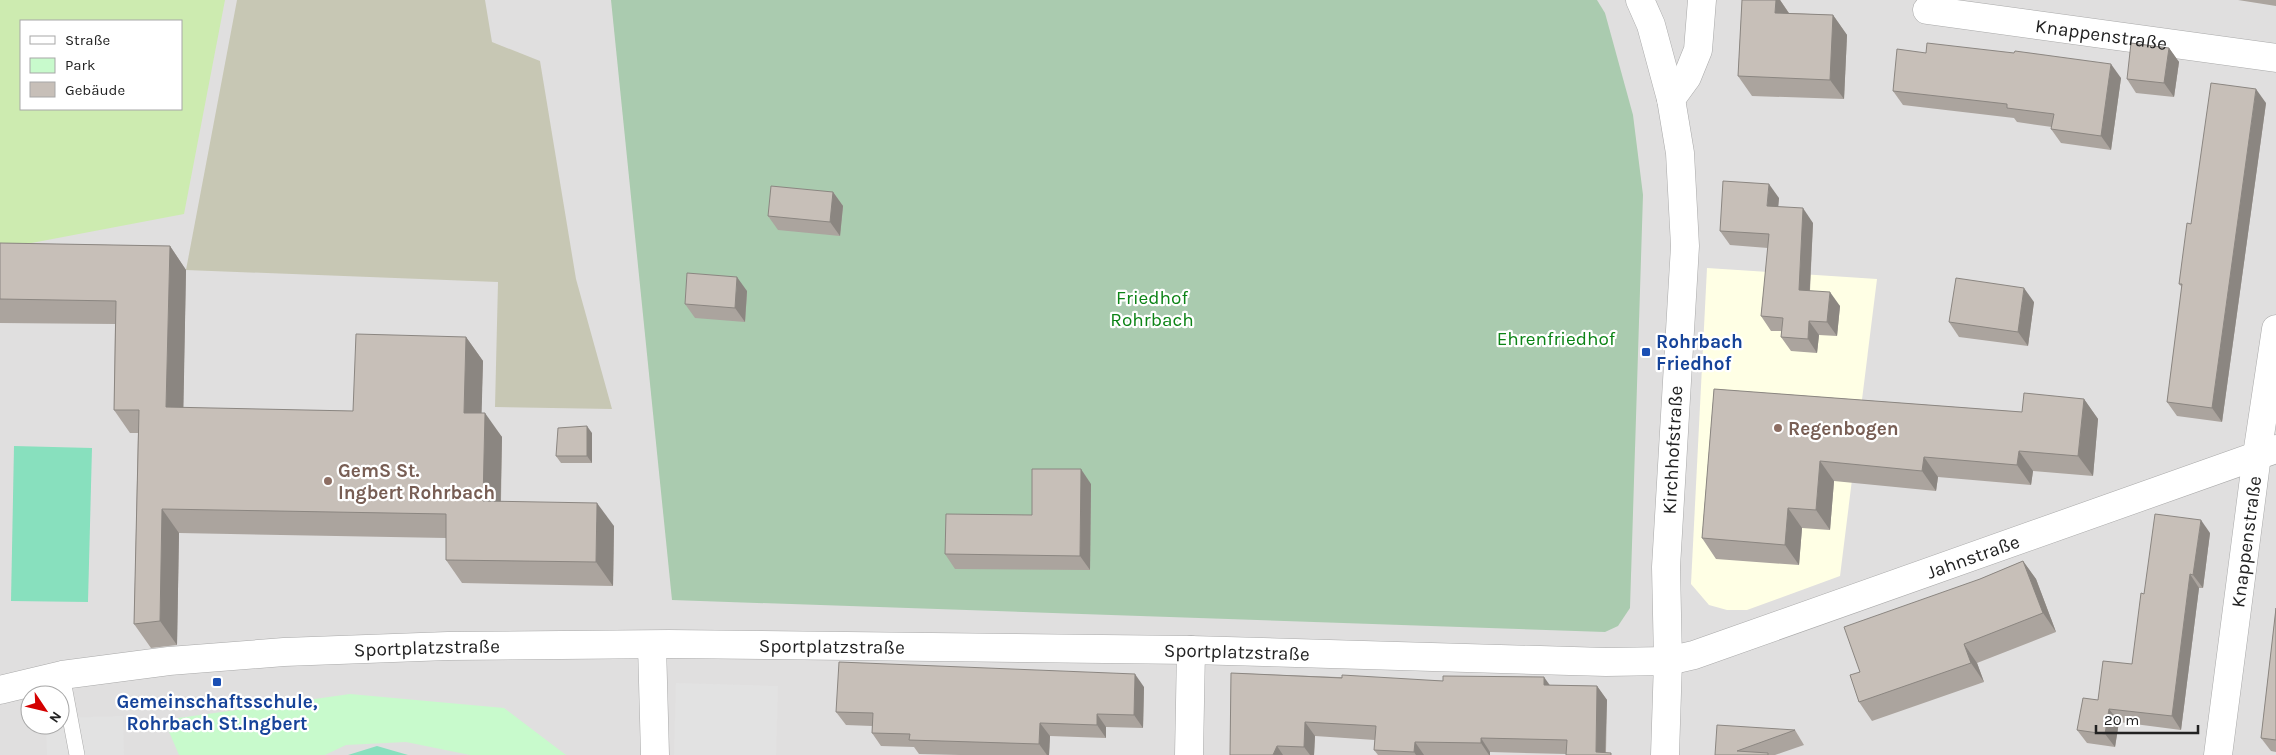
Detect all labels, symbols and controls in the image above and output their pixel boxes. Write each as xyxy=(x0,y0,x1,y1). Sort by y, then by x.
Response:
street label: Knappenstraße xyxy=(2034,15,2169,55)
legend xyxy=(20,20,182,110)
text: Straße xyxy=(65,31,110,49)
text: Park xyxy=(65,56,95,74)
text: Gebäude xyxy=(65,81,125,99)
park label: Friedhof Rohrbach xyxy=(1110,287,1194,331)
park label: Ehrenfriedhof xyxy=(1497,328,1616,350)
place label: Rohrbach Friedhof xyxy=(1656,331,1743,375)
marker: Rohrbach Friedhof xyxy=(1640,346,1652,358)
street label: Kirchhofstraße xyxy=(1659,385,1687,515)
place label: Regenbogen xyxy=(1788,418,1899,440)
marker: Regenbogen xyxy=(1772,422,1784,434)
place label: GemS St. Ingbert Rohrbach xyxy=(338,460,495,504)
marker: GemS St. Ingbert Rohrbach xyxy=(322,475,334,487)
street label: Knappenstraße xyxy=(2227,475,2266,609)
street label: Jahnstraße xyxy=(1924,531,2023,584)
street label: Sportplatzstraße xyxy=(759,635,905,659)
street label: Sportplatzstraße xyxy=(354,636,500,661)
street label: Sportplatzstraße xyxy=(1164,640,1310,665)
marker: Gemeinschaftsschule, Rohrbach St.Ingbert xyxy=(211,676,223,688)
north arrow xyxy=(20,685,70,735)
place label: Gemeinschaftsschule, Rohrbach St.Ingbert xyxy=(116,691,318,735)
scale bar xyxy=(2096,702,2198,734)
text: N xyxy=(45,708,65,726)
text: 20 m xyxy=(2104,711,2139,729)

